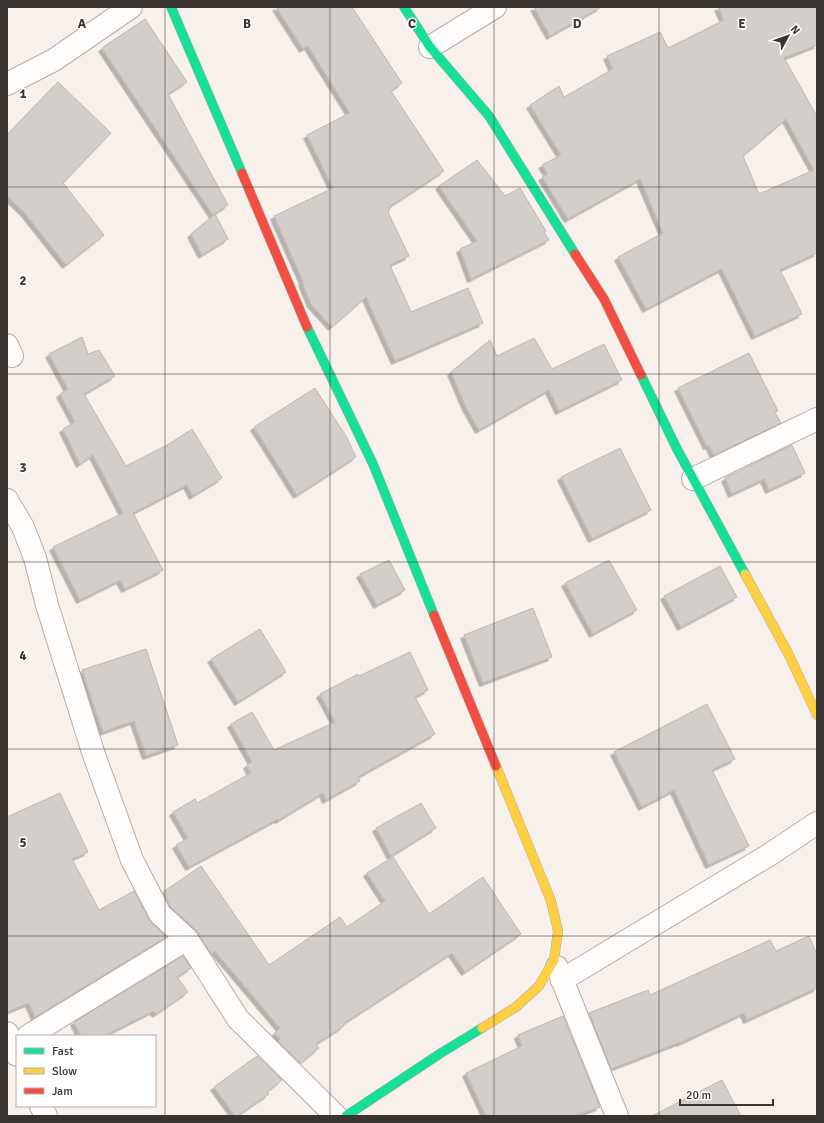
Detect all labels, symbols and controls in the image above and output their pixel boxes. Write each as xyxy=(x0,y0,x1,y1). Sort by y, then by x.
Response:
text: A xyxy=(78,16,87,32)
text: B xyxy=(243,16,251,32)
text: C xyxy=(408,16,416,32)
text: D xyxy=(573,16,582,32)
text: E xyxy=(738,16,746,32)
north arrow xyxy=(768,16,808,56)
text: N xyxy=(788,23,803,37)
text: 1 xyxy=(19,86,27,102)
text: 2 xyxy=(19,273,27,289)
text: 3 xyxy=(19,460,27,476)
text: 4 xyxy=(19,648,27,664)
text: 5 xyxy=(19,835,27,851)
legend xyxy=(16,1035,156,1107)
text: Fast xyxy=(52,1044,73,1059)
text: Slow xyxy=(52,1064,77,1079)
scale bar xyxy=(680,1081,773,1107)
text: Jam xyxy=(52,1084,73,1099)
text: 20 m xyxy=(686,1088,711,1103)

